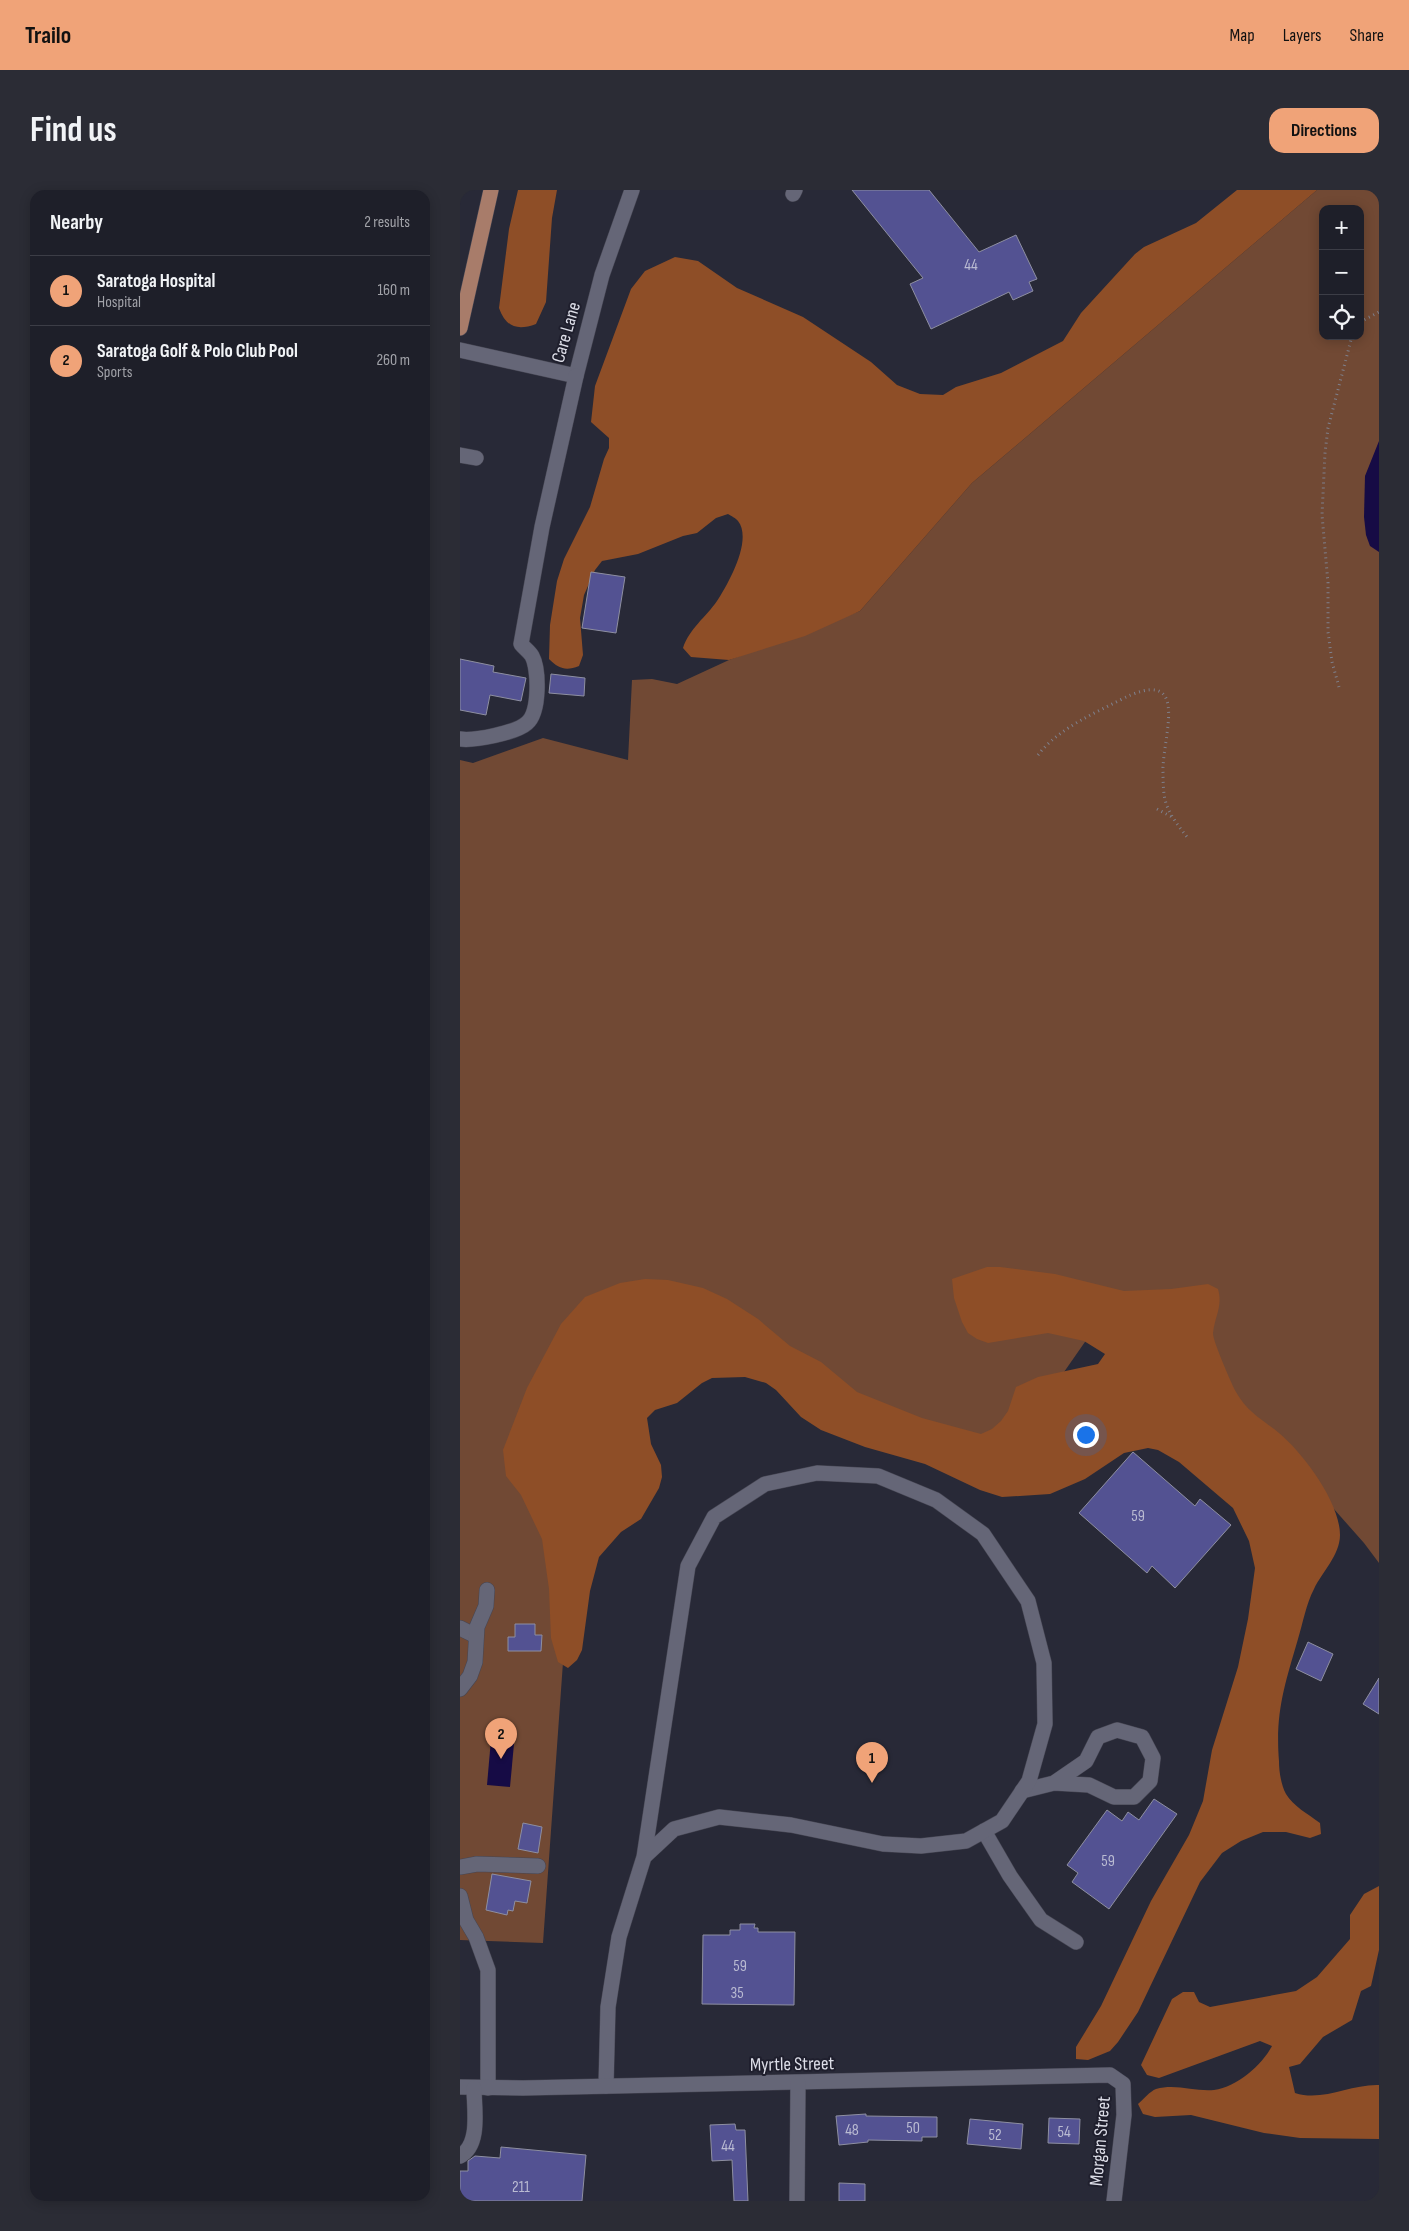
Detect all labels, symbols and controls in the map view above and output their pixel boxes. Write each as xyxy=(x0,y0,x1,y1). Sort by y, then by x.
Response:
text: Trailo xyxy=(25,21,71,50)
text: Map xyxy=(1230,25,1255,46)
text: Layers xyxy=(1283,25,1322,46)
text: Share xyxy=(1350,25,1384,46)
button: Directions xyxy=(1269,108,1379,153)
text: Find us xyxy=(30,109,117,152)
map controls xyxy=(1319,205,1364,340)
button: + xyxy=(1319,205,1364,250)
text: Nearby xyxy=(50,210,103,235)
text: 2 results xyxy=(364,213,410,232)
button: − xyxy=(1319,250,1364,295)
house number: 44 xyxy=(964,256,978,275)
text: Saratoga Hospital xyxy=(97,270,215,293)
text: 1 xyxy=(63,281,69,300)
text: 160 m xyxy=(377,281,410,300)
text: Hospital xyxy=(97,293,141,312)
button: locate xyxy=(1319,295,1364,340)
street label: Care Lane xyxy=(547,299,586,365)
text: Saratoga Golf & Polo Club Pool xyxy=(97,340,298,363)
text: 2 xyxy=(62,351,70,370)
text: 260 m xyxy=(376,351,410,370)
text: Sports xyxy=(97,363,132,382)
your location xyxy=(1073,1422,1099,1448)
house number: 59 xyxy=(1131,1507,1145,1526)
pin: 2 xyxy=(485,1718,517,1759)
pin: 1 xyxy=(856,1742,888,1783)
house number: 59 xyxy=(1101,1852,1115,1871)
house number: 59 xyxy=(733,1957,747,1976)
house number: 35 xyxy=(730,1984,744,2003)
street label: Myrtle Street xyxy=(750,2052,835,2077)
street label: Morgan Street xyxy=(1085,2095,1116,2187)
house number: 50 xyxy=(906,2119,920,2138)
house number: 48 xyxy=(845,2121,859,2140)
house number: 54 xyxy=(1057,2123,1071,2142)
house number: 52 xyxy=(988,2126,1002,2145)
house number: 44 xyxy=(721,2137,735,2156)
house number: 211 xyxy=(512,2178,530,2197)

